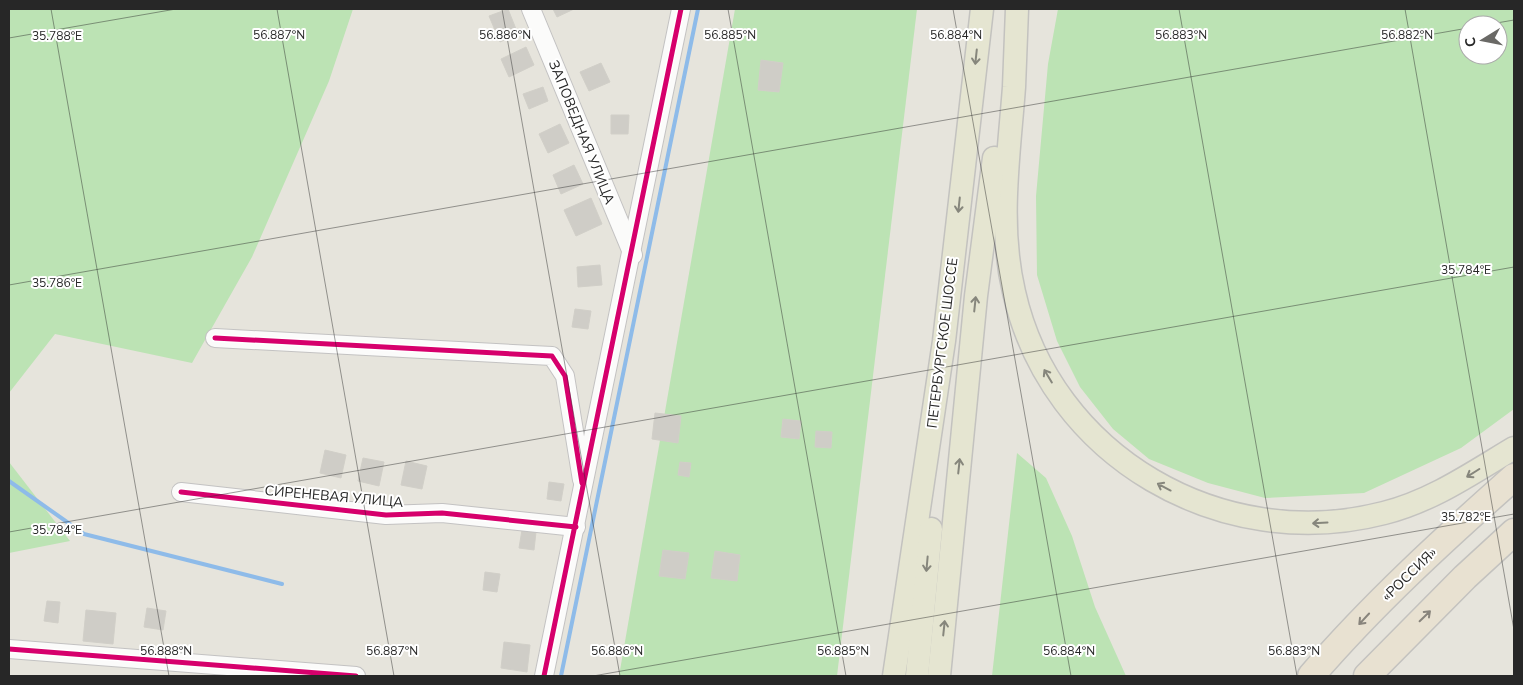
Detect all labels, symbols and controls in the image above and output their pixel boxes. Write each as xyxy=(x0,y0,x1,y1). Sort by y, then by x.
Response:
north arrow xyxy=(1458,15,1508,65)
text: 56.887°N xyxy=(253,27,305,43)
text: 56.886°N xyxy=(479,27,531,43)
text: 56.885°N xyxy=(704,27,756,43)
text: 56.884°N xyxy=(930,27,982,43)
text: 56.883°N xyxy=(1155,27,1207,43)
text: 56.882°N xyxy=(1381,27,1433,43)
text: 35.788°E xyxy=(32,28,82,44)
text: С xyxy=(1460,35,1481,49)
one-way arrow xyxy=(971,49,981,65)
street label: ЗАПОВЕДНАЯ УЛИЦА xyxy=(544,57,619,207)
one-way arrow xyxy=(954,197,964,213)
street label: ПЕТЕРБУРГСКОЕ ШОССЕ xyxy=(923,257,962,429)
text: 35.784°E xyxy=(1441,262,1491,278)
text: 35.786°E xyxy=(32,275,82,291)
one-way arrow xyxy=(970,297,980,313)
one-way arrow xyxy=(1043,370,1053,384)
one-way arrow xyxy=(955,458,964,474)
one-way arrow xyxy=(1466,469,1480,479)
street label: СИРЕНЕВАЯ УЛИЦА xyxy=(264,481,404,512)
one-way arrow xyxy=(1157,482,1172,491)
text: 35.782°E xyxy=(1441,509,1491,525)
one-way arrow xyxy=(1313,518,1329,527)
text: 35.784°E xyxy=(32,522,82,538)
street label: «РОССИЯ» xyxy=(1377,543,1441,606)
one-way arrow xyxy=(922,556,932,572)
one-way arrow xyxy=(1419,610,1431,622)
one-way arrow xyxy=(1358,612,1370,625)
one-way arrow xyxy=(939,620,948,636)
text: 56.888°N xyxy=(140,643,192,659)
text: 56.887°N xyxy=(366,643,418,659)
text: 56.886°N xyxy=(591,643,643,659)
text: 56.885°N xyxy=(817,643,869,659)
text: 56.884°N xyxy=(1043,643,1095,659)
text: 56.883°N xyxy=(1268,643,1320,659)

